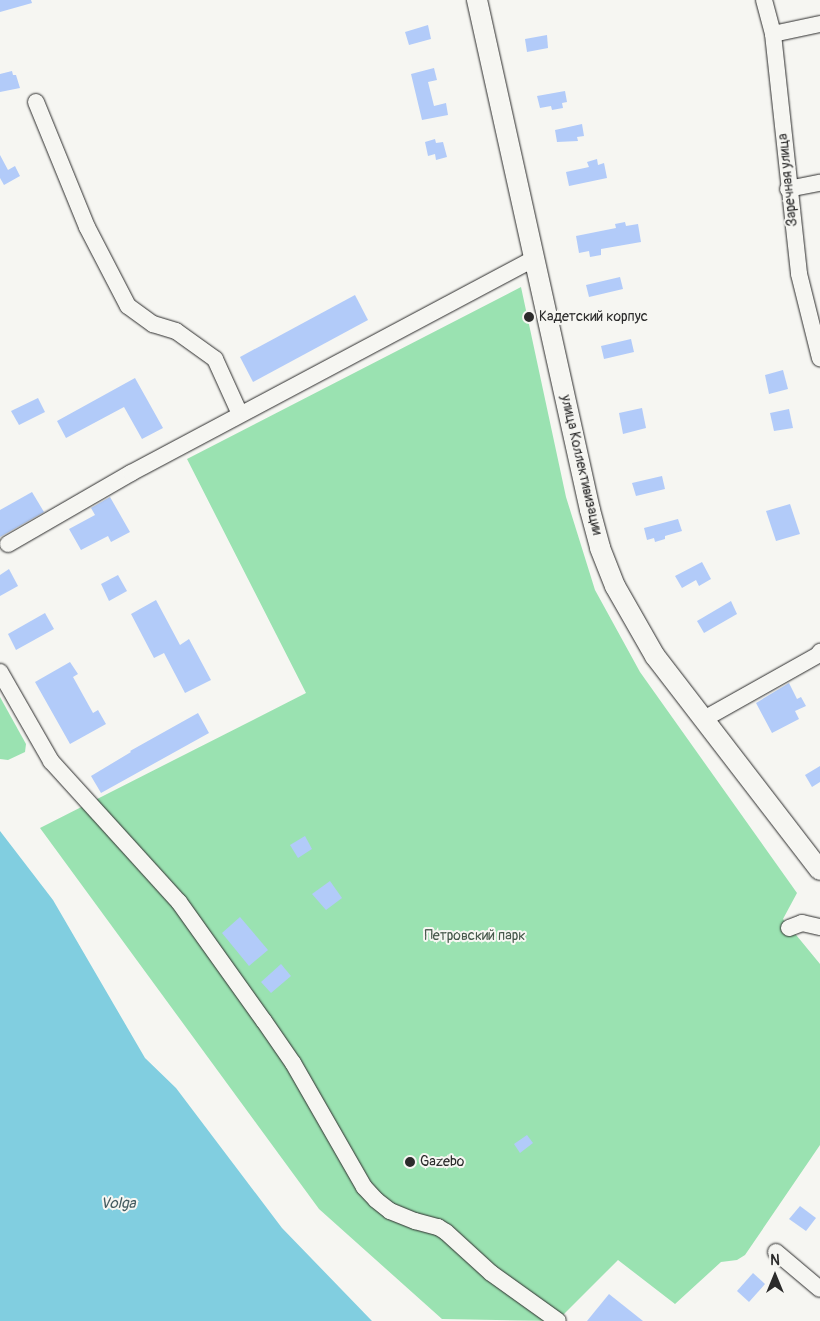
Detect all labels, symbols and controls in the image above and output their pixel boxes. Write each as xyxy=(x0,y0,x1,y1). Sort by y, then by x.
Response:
street label: Заречная улица xyxy=(775,133,801,227)
place label: Кадетский корпус xyxy=(539,309,648,325)
marker: Кадетский корпус xyxy=(523,311,535,323)
street label: улица Коллективизации xyxy=(557,393,605,537)
park label: Петровский парк xyxy=(424,928,526,944)
place label: Gazebo xyxy=(420,1154,464,1170)
marker: Gazebo xyxy=(404,1156,416,1168)
water label: Volga xyxy=(100,1195,136,1213)
north arrow xyxy=(750,1251,800,1301)
text: N xyxy=(770,1252,780,1269)

